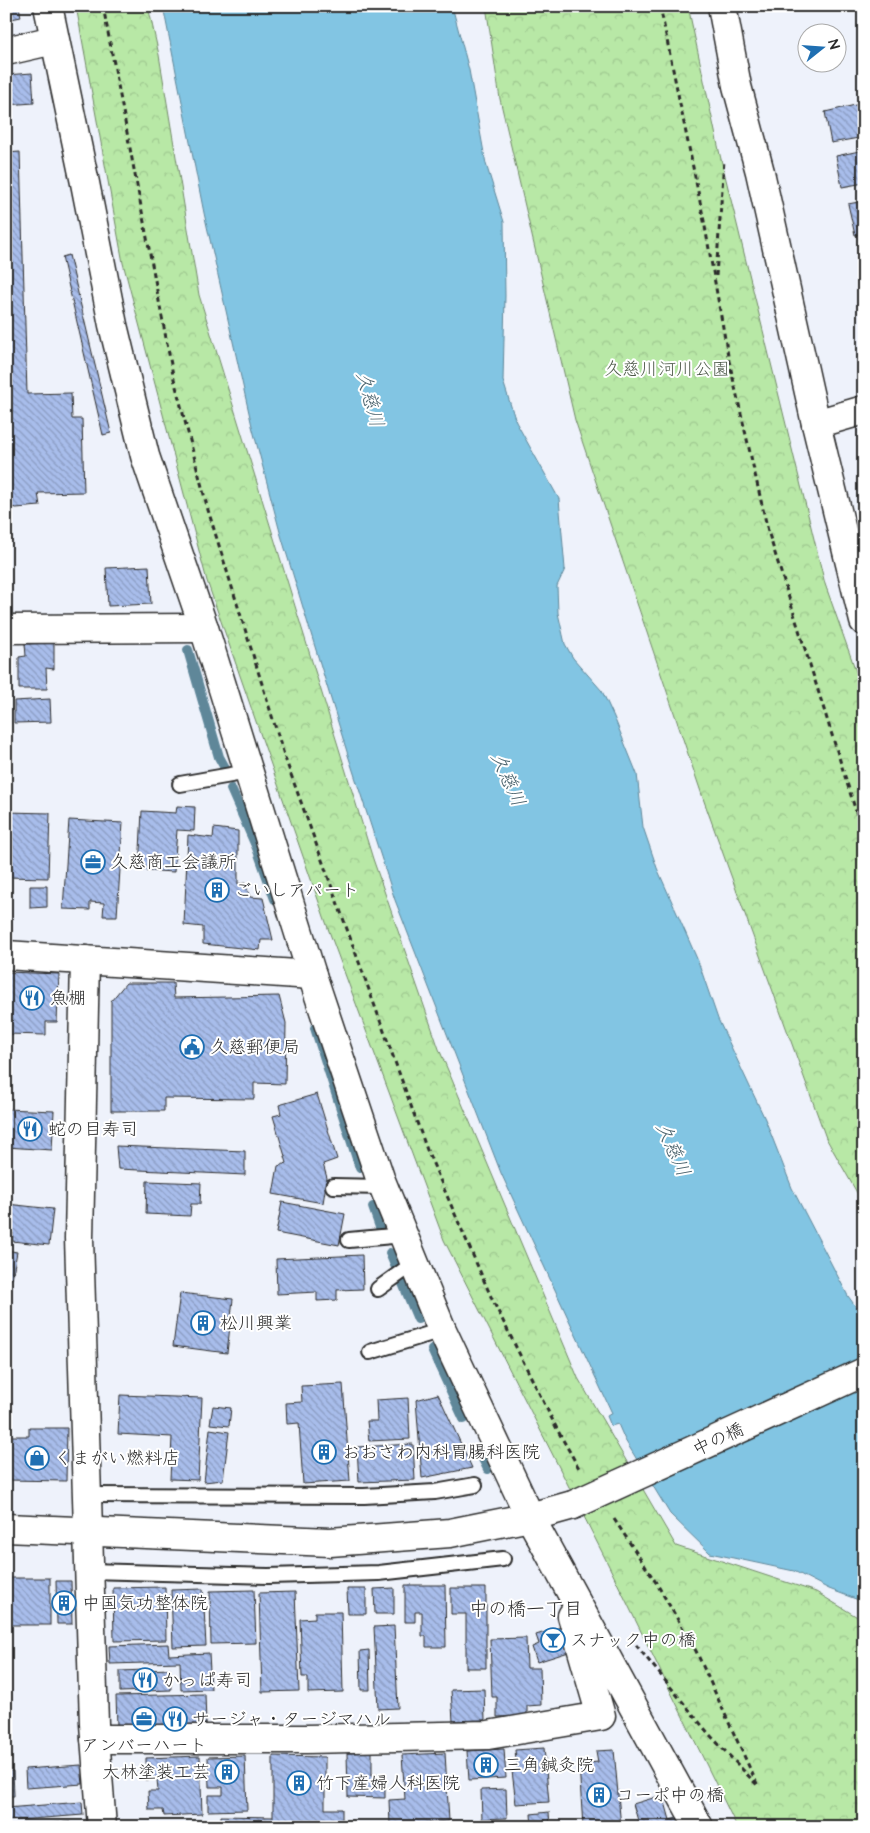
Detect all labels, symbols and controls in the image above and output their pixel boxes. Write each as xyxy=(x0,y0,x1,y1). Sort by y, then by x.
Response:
north arrow xyxy=(798,22,848,72)
text: N xyxy=(823,37,844,52)
park label: 久慈川河川公園 xyxy=(604,357,730,382)
water label: 久慈川 xyxy=(349,368,390,430)
water label: 久慈川 xyxy=(484,748,532,811)
office icon: 久慈商工会議所 xyxy=(80,849,106,875)
place label: 久慈商工会議所 xyxy=(110,850,236,875)
building icon: ごいしアパート xyxy=(204,877,230,903)
place label: ごいしアパート xyxy=(234,878,359,903)
restaurant icon: 魚棚 xyxy=(19,985,45,1011)
place label: 魚棚 xyxy=(50,986,86,1011)
public building icon: 久慈郵便局 xyxy=(179,1034,205,1060)
place label: 久慈郵便局 xyxy=(210,1035,300,1060)
restaurant icon: 蛇の目寿司 xyxy=(17,1116,43,1142)
place label: 蛇の目寿司 xyxy=(48,1117,138,1142)
water label: 久慈川 xyxy=(649,1118,697,1181)
building icon: 松川興業 xyxy=(190,1310,216,1336)
place label: 松川興業 xyxy=(220,1311,292,1336)
street label: 中の橋 xyxy=(688,1417,748,1462)
building icon: おおさわ内科胃腸科医院 xyxy=(311,1439,337,1465)
place label: おおさわ内科胃腸科医院 xyxy=(342,1440,540,1465)
shop icon: くまがい燃料店 xyxy=(24,1445,50,1471)
place label: くまがい燃料店 xyxy=(54,1446,180,1471)
building icon: 中国気功整体院 xyxy=(51,1590,77,1616)
place label: 中国気功整体院 xyxy=(82,1591,208,1616)
district label: 中の橋一丁目 xyxy=(469,1596,583,1623)
bar icon: スナック中の橋 xyxy=(540,1627,566,1653)
place label: スナック中の橋 xyxy=(570,1628,696,1653)
restaurant icon: かっぱ寿司 xyxy=(132,1667,158,1693)
place label: かっぱ寿司 xyxy=(162,1668,252,1693)
office icon: アンバーハート xyxy=(131,1706,157,1732)
restaurant icon: サージャ・タージマハル xyxy=(162,1706,188,1732)
place label: サージャ・タージマハル xyxy=(192,1707,391,1732)
place label: アンバーハート xyxy=(81,1733,207,1758)
building icon: 三角鍼灸院 xyxy=(473,1752,499,1778)
place label: 三角鍼灸院 xyxy=(504,1753,594,1778)
building icon: 大林塗装工芸 xyxy=(214,1759,240,1785)
place label: 大林塗装工芸 xyxy=(102,1760,210,1785)
building icon: 竹下産婦人科医院 xyxy=(286,1770,312,1796)
place label: 竹下産婦人科医院 xyxy=(316,1771,460,1796)
building icon: コーポ中の橋 xyxy=(586,1782,612,1808)
place label: コーポ中の橋 xyxy=(616,1783,724,1808)

